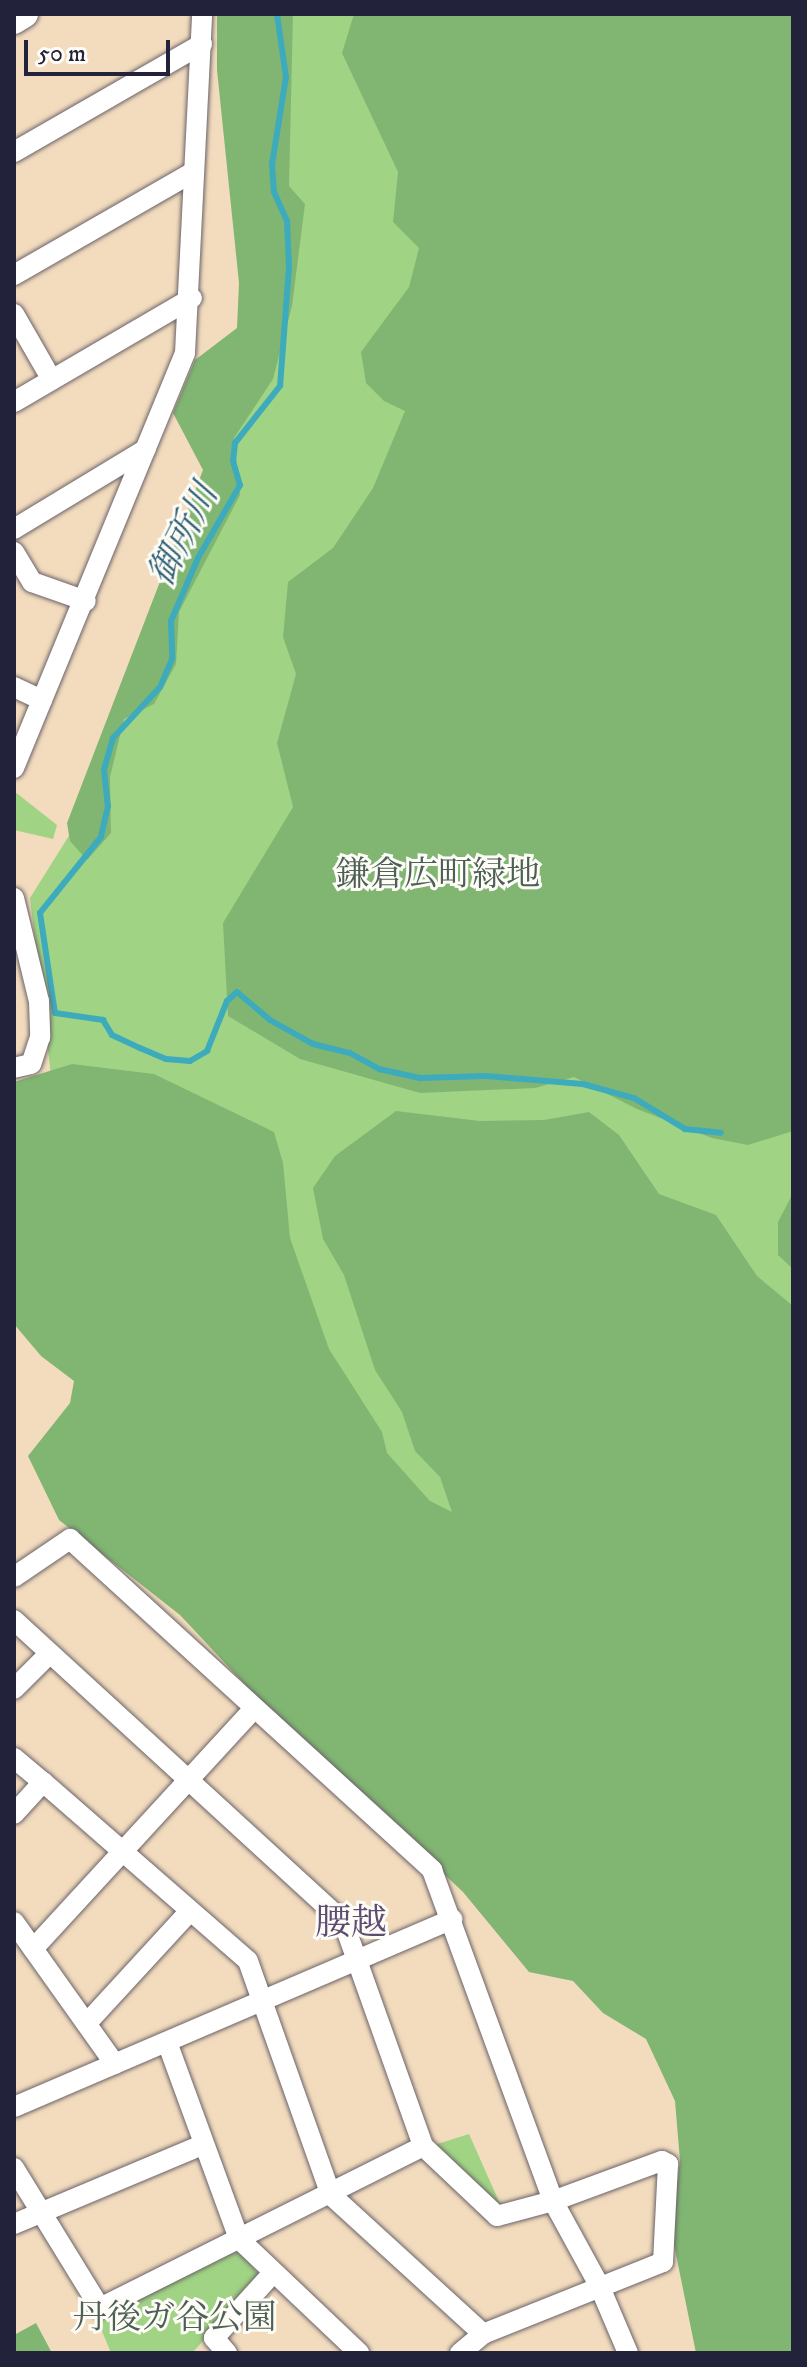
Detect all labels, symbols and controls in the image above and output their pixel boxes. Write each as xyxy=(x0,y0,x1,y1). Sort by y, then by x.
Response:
scale bar xyxy=(28,24,174,74)
text: 50 m xyxy=(38,39,86,69)
water label: 御所川 xyxy=(140,477,228,593)
park label: 鎌倉広町緑地 xyxy=(336,856,540,896)
district label: 腰越 xyxy=(315,1902,387,1946)
park label: 丹後ガ谷公園 xyxy=(73,2299,277,2339)

